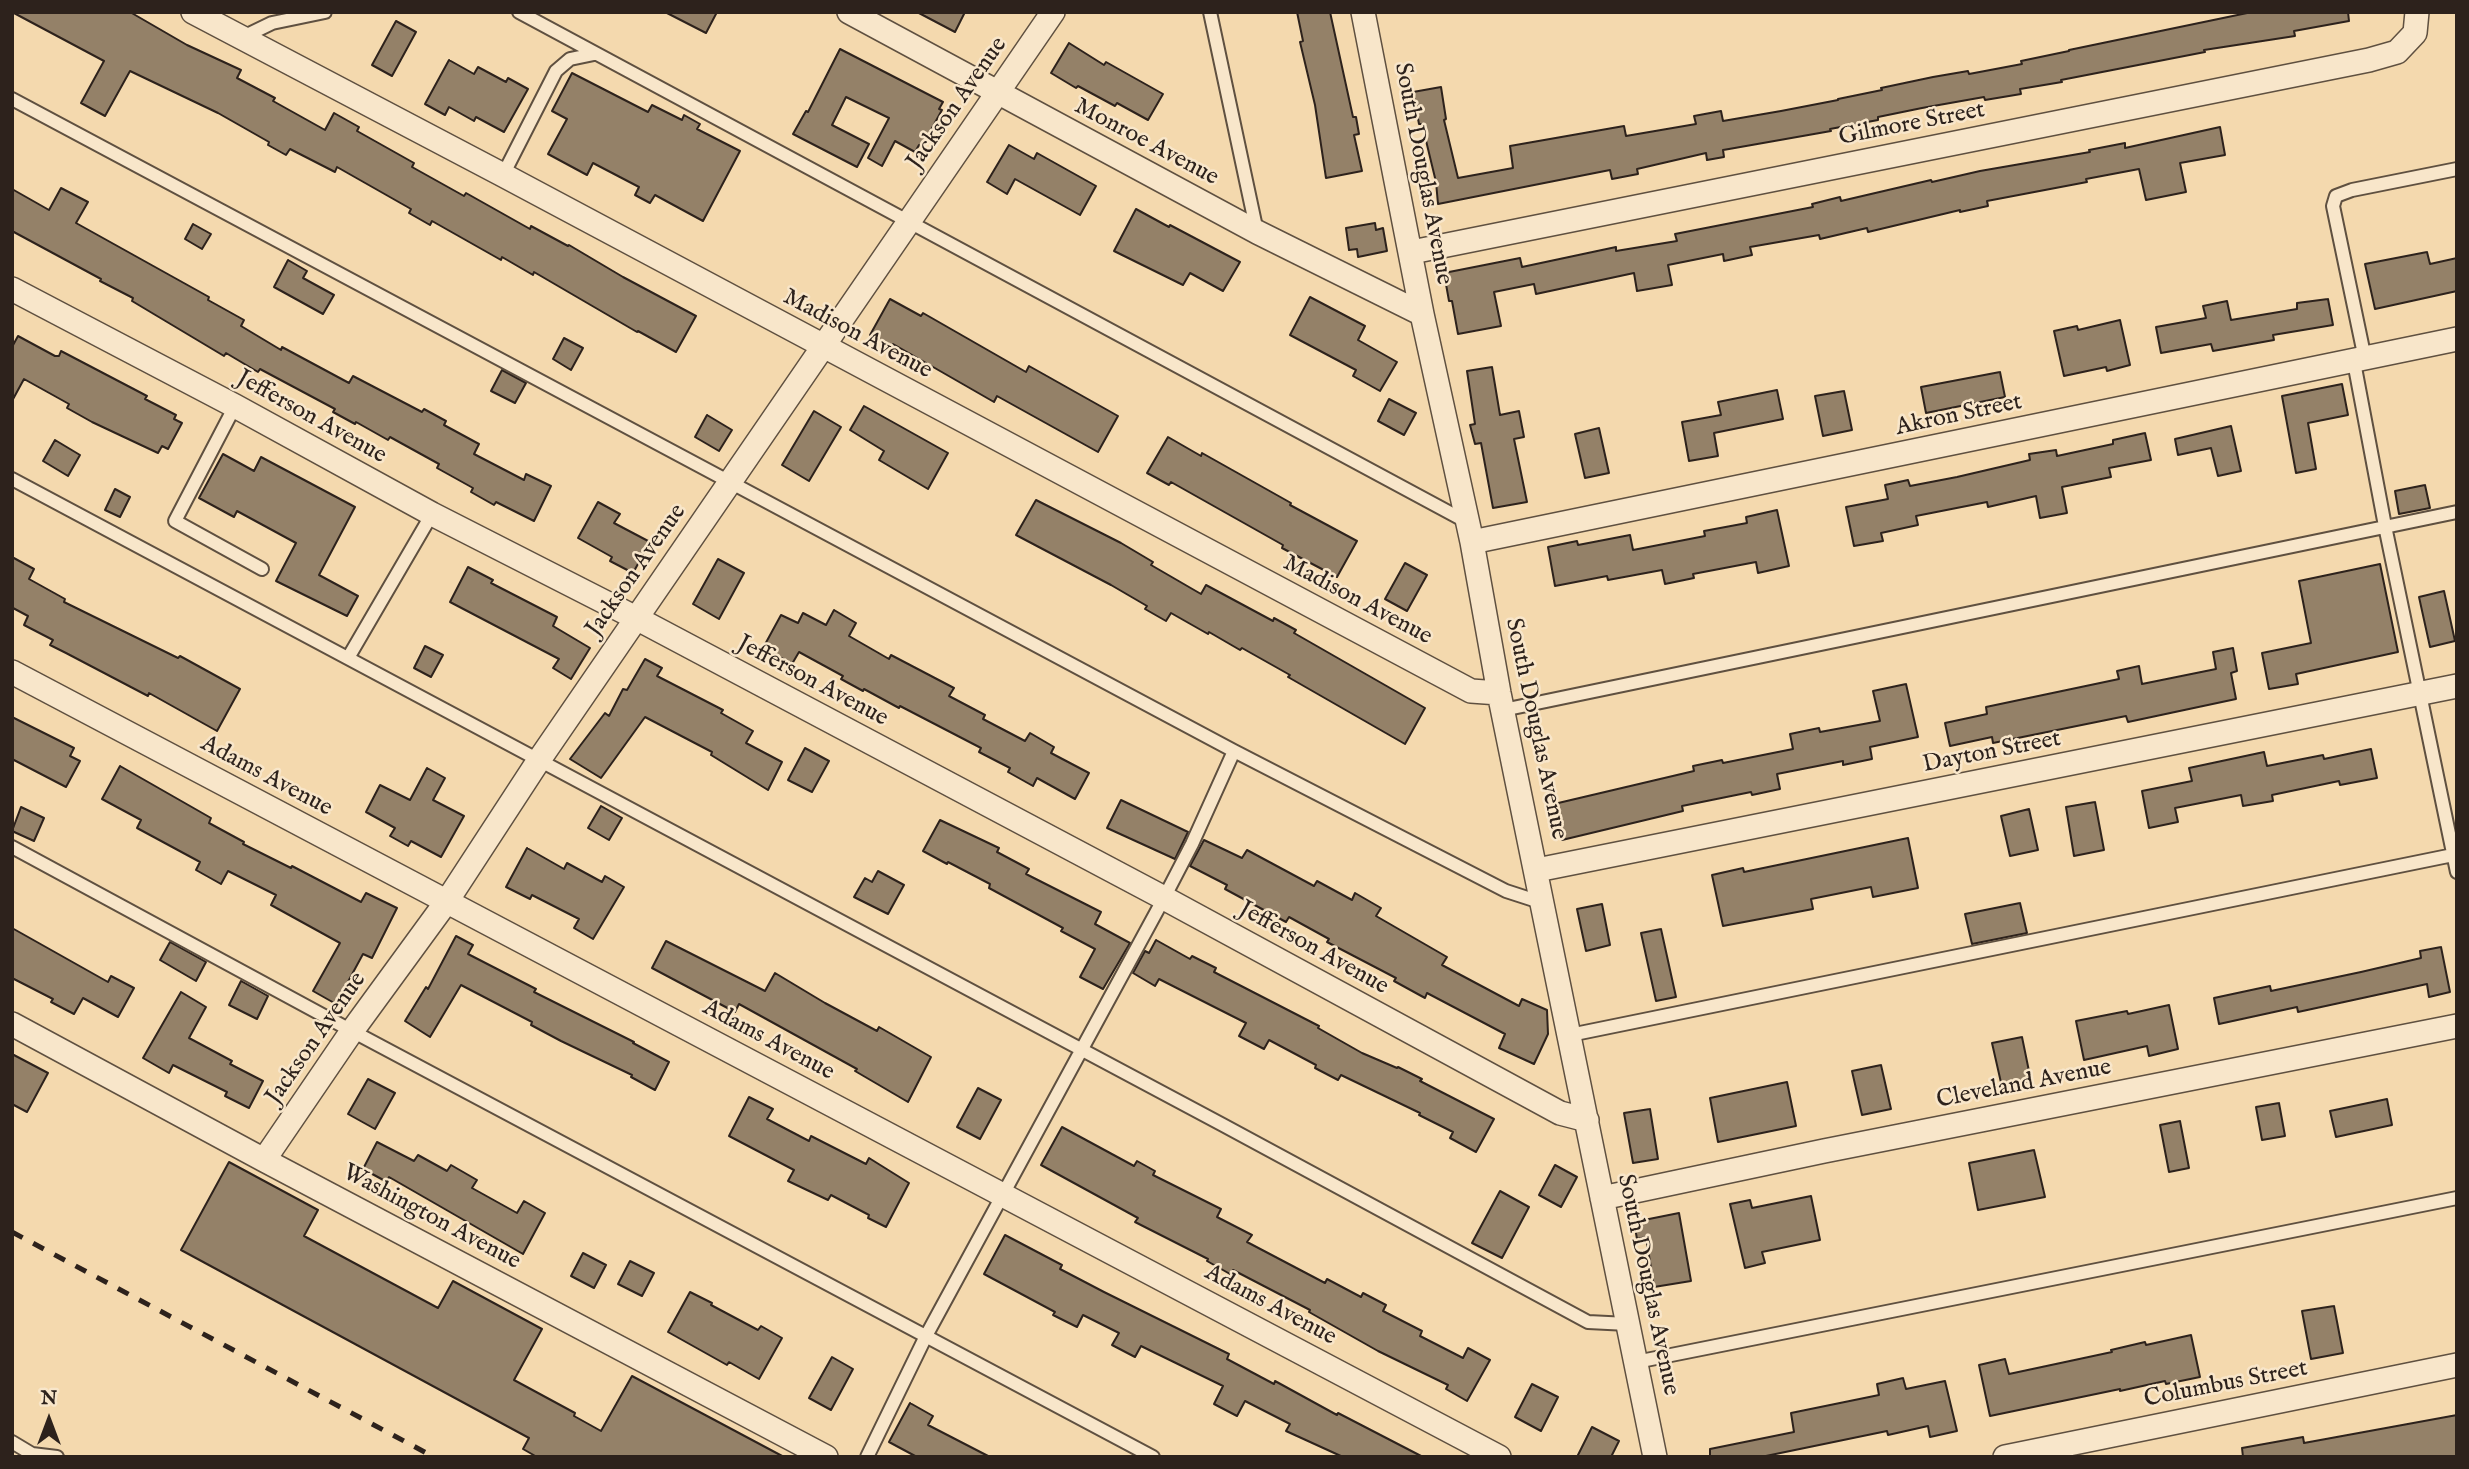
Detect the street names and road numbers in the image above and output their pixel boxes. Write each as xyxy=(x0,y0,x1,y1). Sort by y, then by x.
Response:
street label: Jackson Avenue xyxy=(902,32,1014,176)
street label: South Douglas Avenue xyxy=(1386,61,1458,287)
street label: Monroe Avenue xyxy=(1069,93,1223,193)
street label: Gilmore Street xyxy=(1837,97,1987,153)
street label: Madison Avenue xyxy=(777,284,937,386)
street label: Jefferson Avenue xyxy=(231,365,391,471)
street label: Akron Street xyxy=(1893,389,2025,443)
street label: Jackson Avenue xyxy=(581,499,693,643)
street label: Madison Avenue xyxy=(1277,550,1437,652)
street label: South Douglas Avenue xyxy=(1497,616,1573,842)
street label: Jefferson Avenue xyxy=(732,630,892,734)
street label: Dayton Street xyxy=(1921,726,2063,780)
street label: Adams Avenue xyxy=(195,730,337,824)
street label: Jefferson Avenue xyxy=(1233,896,1393,1002)
street label: Jackson Avenue xyxy=(261,967,373,1111)
street label: Adams Avenue xyxy=(697,994,839,1088)
street label: Cleveland Avenue xyxy=(1934,1054,2114,1116)
street label: Washington Avenue xyxy=(337,1159,525,1277)
street label: South Douglas Avenue xyxy=(1609,1172,1685,1398)
street label: Adams Avenue xyxy=(1199,1259,1341,1353)
street label: Columbus Street xyxy=(2142,1355,2310,1415)

